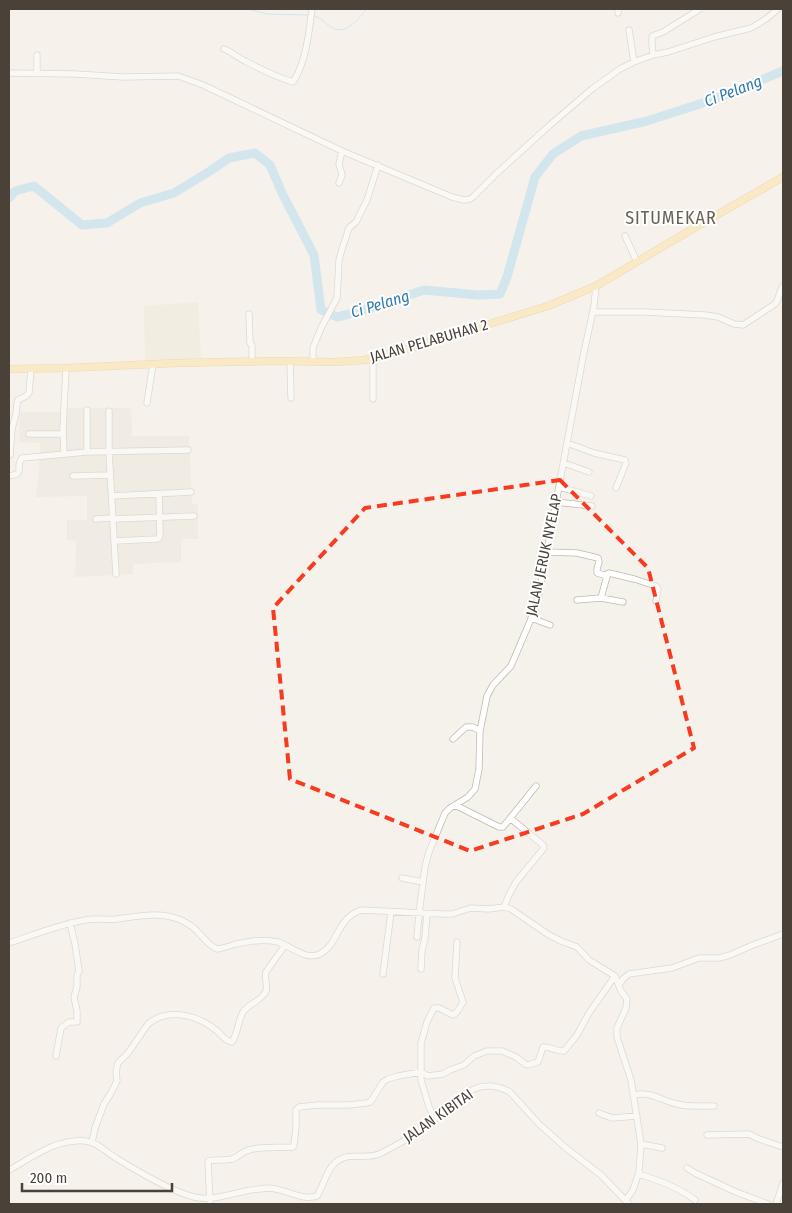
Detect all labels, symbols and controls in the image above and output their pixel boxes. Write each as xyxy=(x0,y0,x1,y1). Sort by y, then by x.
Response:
water label: Ci Pelang xyxy=(701,71,765,111)
district label: SITUMEKAR xyxy=(625,207,717,229)
water label: Ci Pelang xyxy=(348,286,412,322)
street label: JALAN PELABUHAN 2 xyxy=(368,315,490,366)
street label: JALAN JERUK NYELAP xyxy=(522,492,566,618)
street label: JALAN KIBITAI xyxy=(400,1085,476,1147)
scale bar xyxy=(22,1160,172,1192)
text: 200 m xyxy=(30,1169,67,1187)

